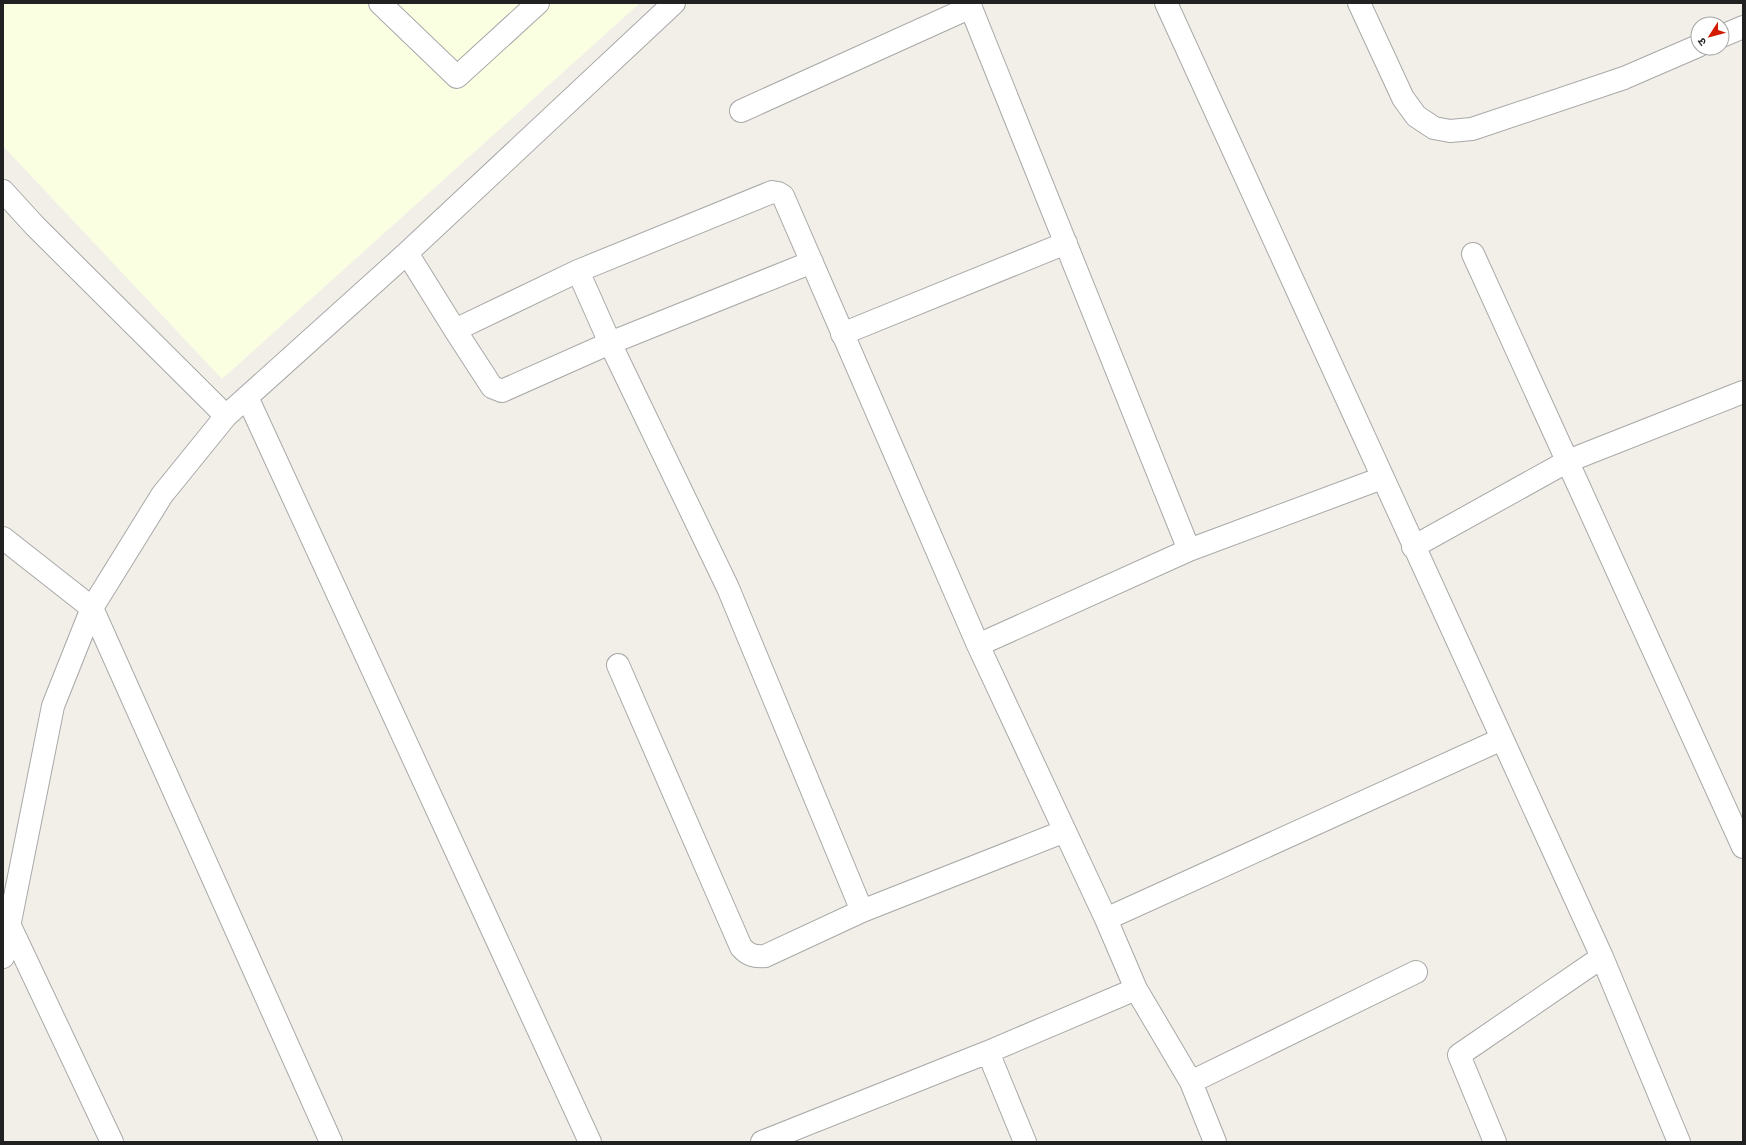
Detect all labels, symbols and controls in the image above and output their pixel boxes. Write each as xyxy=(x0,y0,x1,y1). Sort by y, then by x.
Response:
north arrow xyxy=(1690,16,1730,56)
text: उ xyxy=(1693,35,1709,49)

